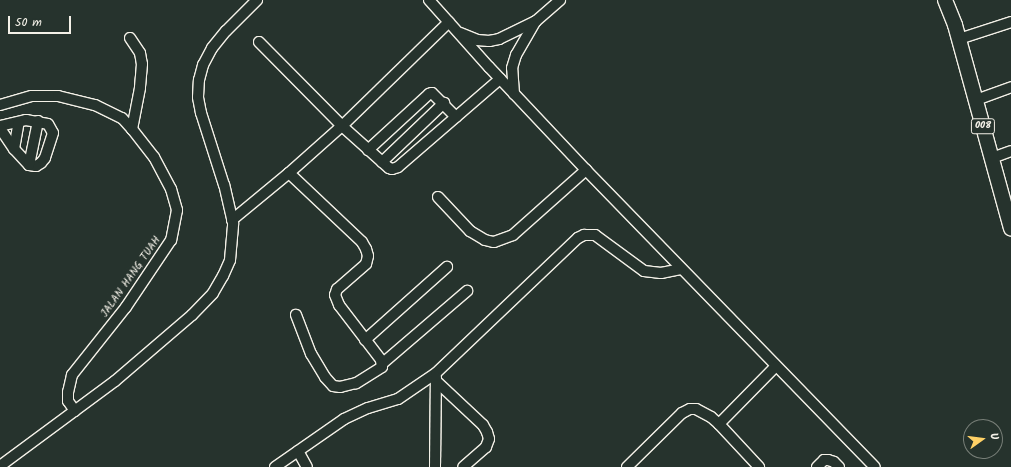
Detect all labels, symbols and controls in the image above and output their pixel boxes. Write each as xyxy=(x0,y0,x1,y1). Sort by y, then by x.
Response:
scale bar xyxy=(10,8,73,34)
text: 50 m xyxy=(15,13,42,32)
road number: 008 xyxy=(970,118,996,134)
street label: JALAN HANG TUAH xyxy=(98,234,164,320)
north arrow xyxy=(963,419,1003,459)
text: U xyxy=(984,431,1003,442)

